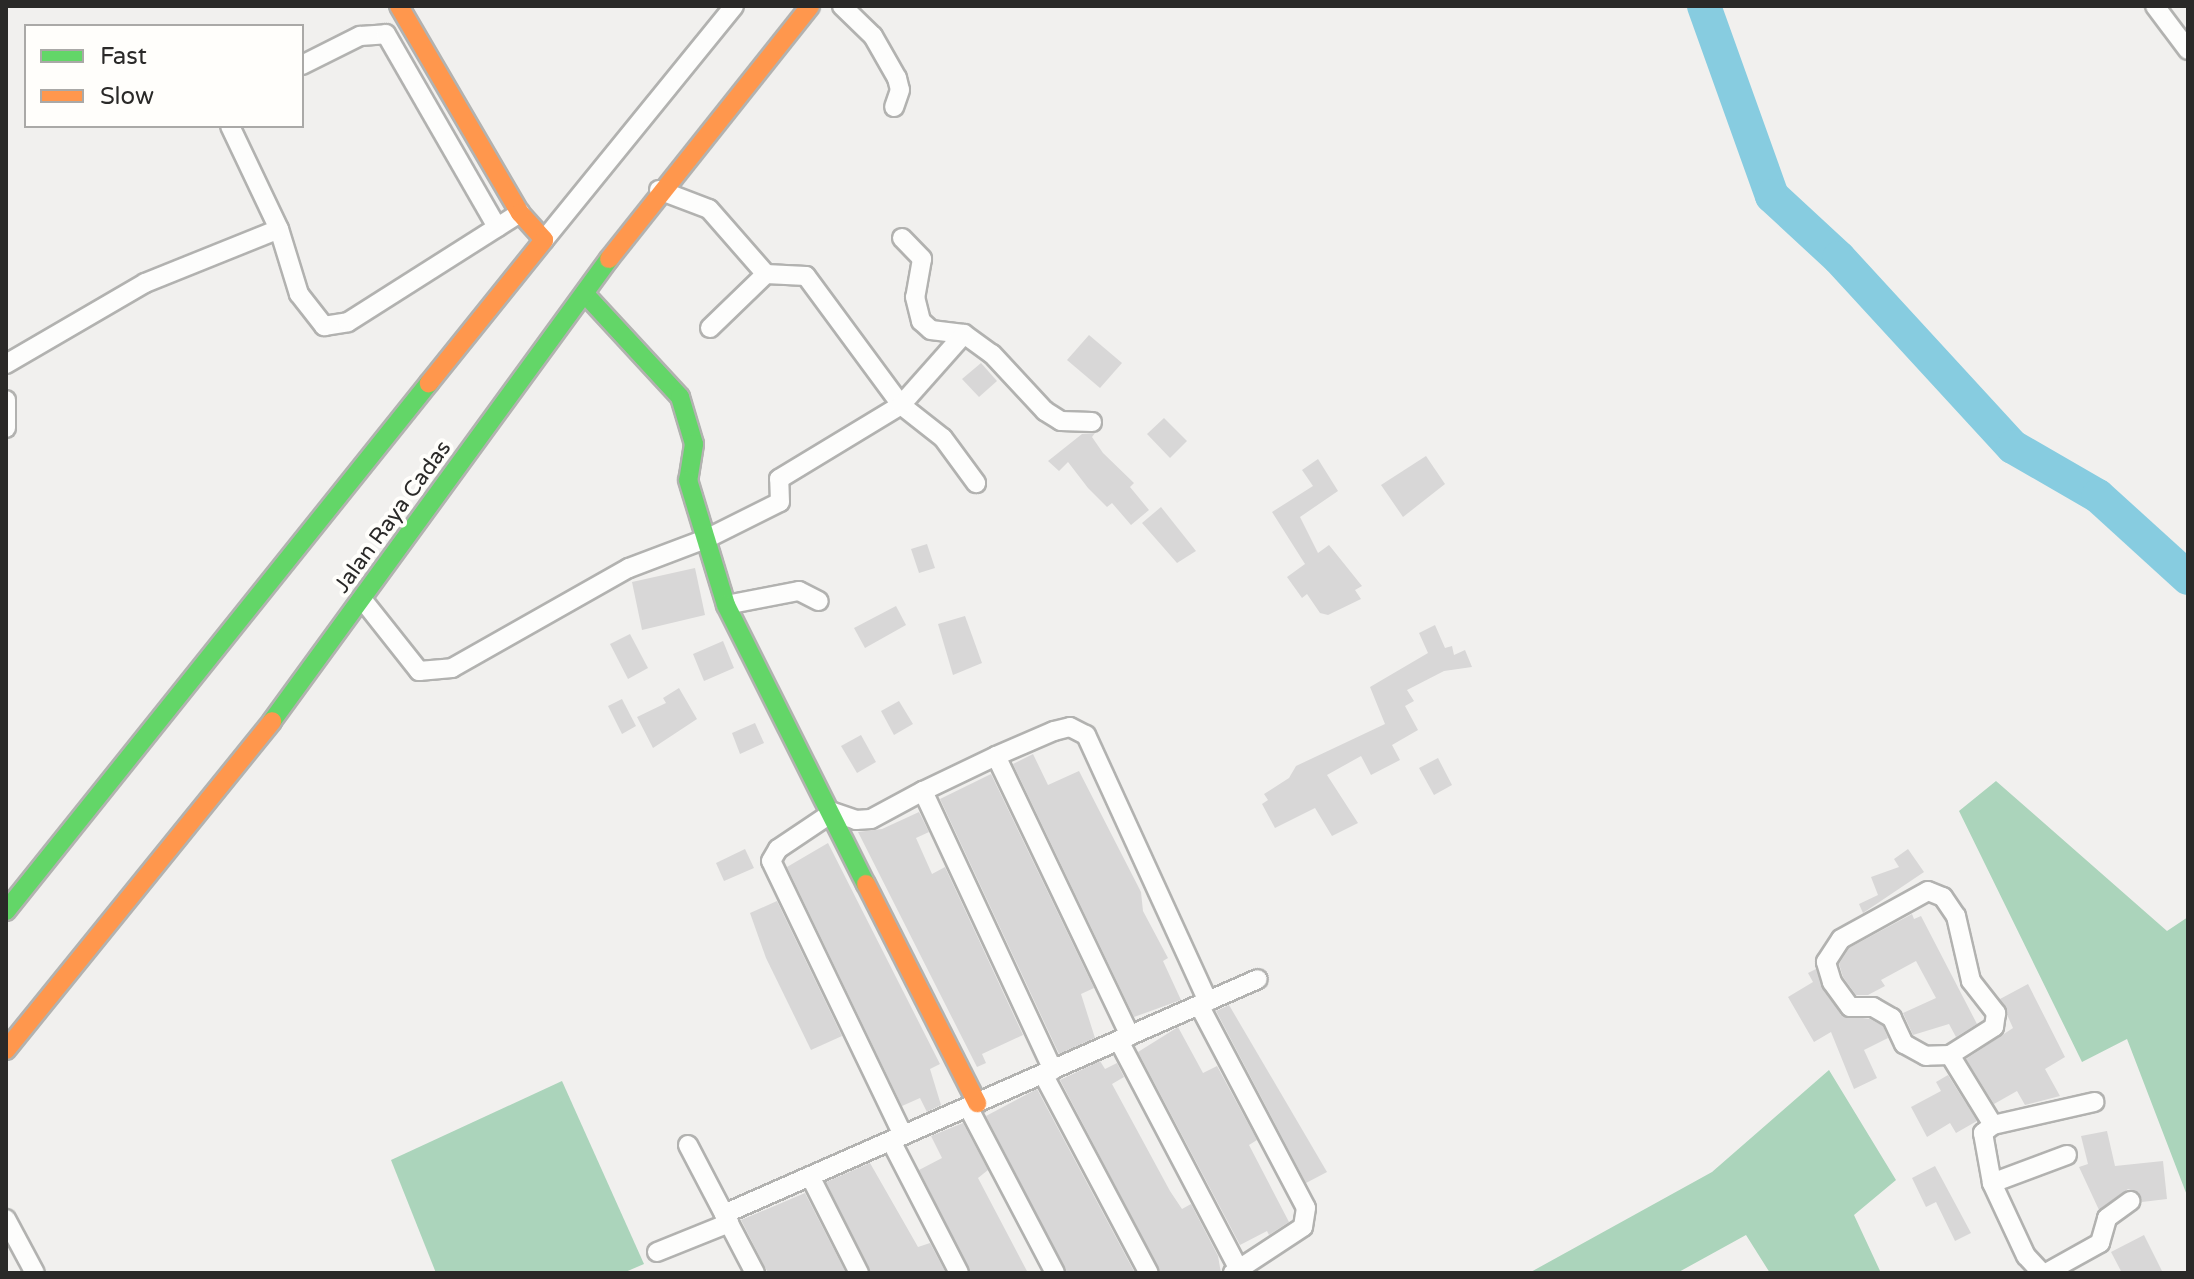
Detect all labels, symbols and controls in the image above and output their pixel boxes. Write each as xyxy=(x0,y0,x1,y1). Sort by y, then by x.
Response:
legend xyxy=(24,24,304,128)
text: Fast xyxy=(100,42,147,71)
text: Slow xyxy=(100,82,154,111)
street label: Jalan Raya Cadas xyxy=(329,436,457,598)

